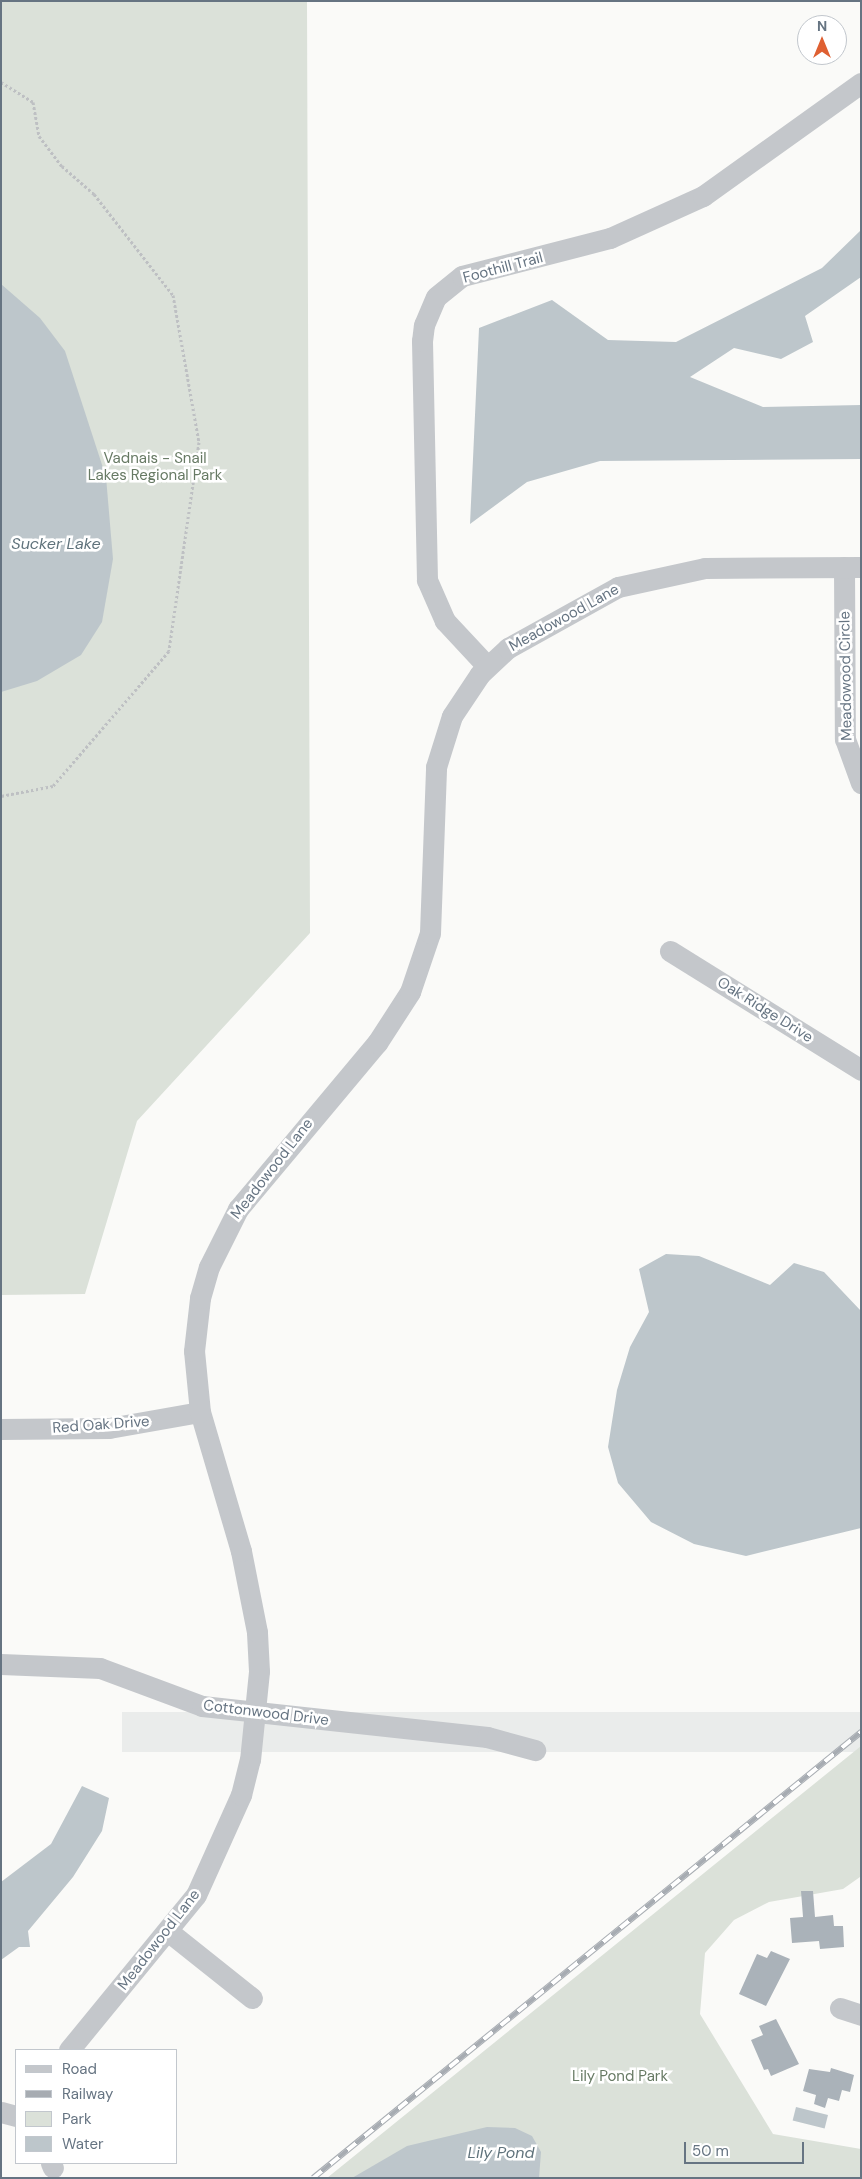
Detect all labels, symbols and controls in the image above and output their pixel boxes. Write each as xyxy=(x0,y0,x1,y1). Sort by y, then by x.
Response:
north arrow xyxy=(797,15,847,65)
text: N xyxy=(817,17,827,35)
street label: Foothill Trail xyxy=(461,249,545,287)
park label: Vadnais - Snail Lakes Regional Park xyxy=(88,449,222,484)
water label: Sucker Lake xyxy=(11,534,101,554)
street label: Meadowood Lane xyxy=(506,580,622,656)
street label: Meadowood Circle xyxy=(836,611,856,741)
street label: Oak Ridge Drive xyxy=(714,973,816,1047)
street label: Meadowood Lane xyxy=(227,1115,317,1223)
street label: Red Oak Drive xyxy=(52,1413,150,1437)
street label: Cottonwood Drive xyxy=(202,1696,330,1730)
street label: Meadowood Lane xyxy=(114,1886,204,1994)
legend xyxy=(15,2049,178,2164)
text: Road xyxy=(62,2059,97,2079)
park label: Lily Pond Park xyxy=(572,2068,668,2086)
text: Railway xyxy=(62,2084,113,2104)
text: Park xyxy=(62,2109,92,2129)
scale bar xyxy=(687,2132,807,2164)
text: Water xyxy=(62,2134,103,2154)
text: 50 m xyxy=(692,2141,729,2161)
water label: Lily Pond xyxy=(467,2143,535,2163)

